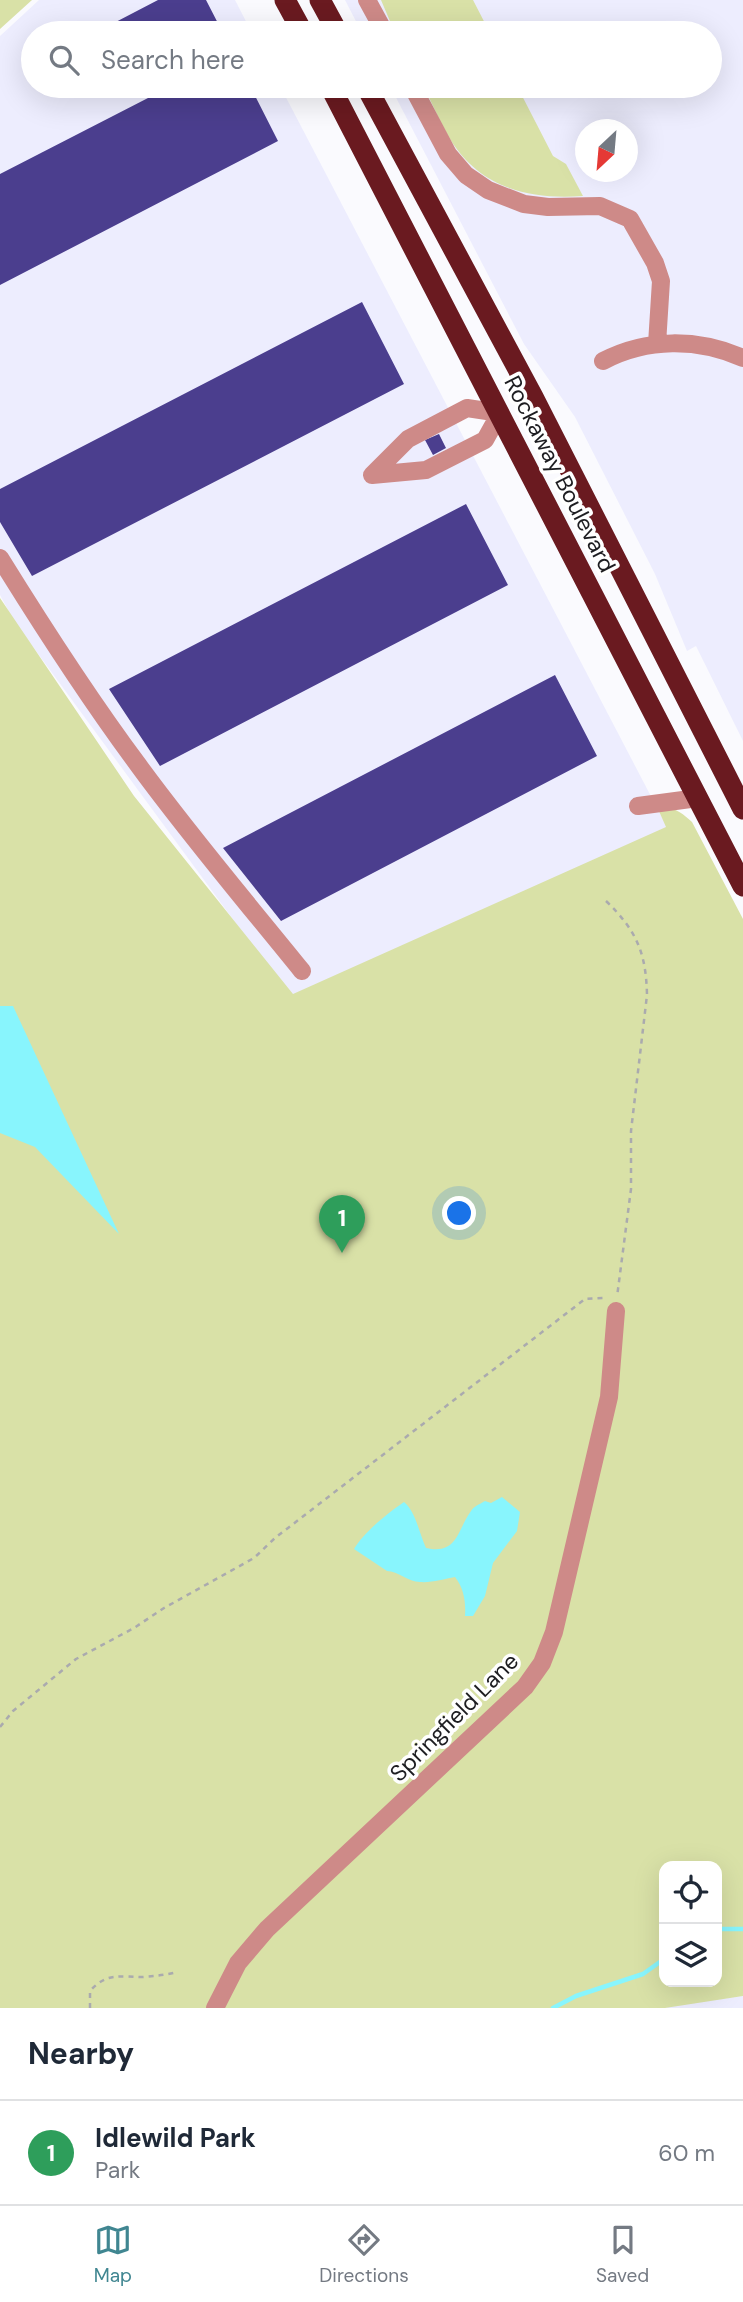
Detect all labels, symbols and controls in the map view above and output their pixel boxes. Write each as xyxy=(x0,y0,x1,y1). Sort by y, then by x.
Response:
search box xyxy=(21,21,722,98)
icon: search xyxy=(45,41,83,79)
text: Search here xyxy=(101,43,244,77)
north arrow xyxy=(575,119,638,182)
street label: Rockaway Boulevard xyxy=(497,371,623,577)
pin: 1 xyxy=(319,1195,365,1253)
your location xyxy=(442,1196,476,1230)
street label: Springfield Lane xyxy=(383,1646,525,1788)
map controls xyxy=(659,1861,722,1987)
button: locate xyxy=(659,1861,722,1924)
button: layers xyxy=(659,1924,722,1987)
text: Nearby xyxy=(28,2034,134,2073)
text: Idlewild Park xyxy=(95,2121,256,2155)
text: 1 xyxy=(47,2138,55,2168)
text: 60 m xyxy=(658,2138,715,2168)
text: Park xyxy=(95,2155,140,2185)
tab: Map xyxy=(94,2221,132,2288)
tab: Directions xyxy=(319,2221,409,2288)
tab: Saved xyxy=(596,2221,649,2288)

